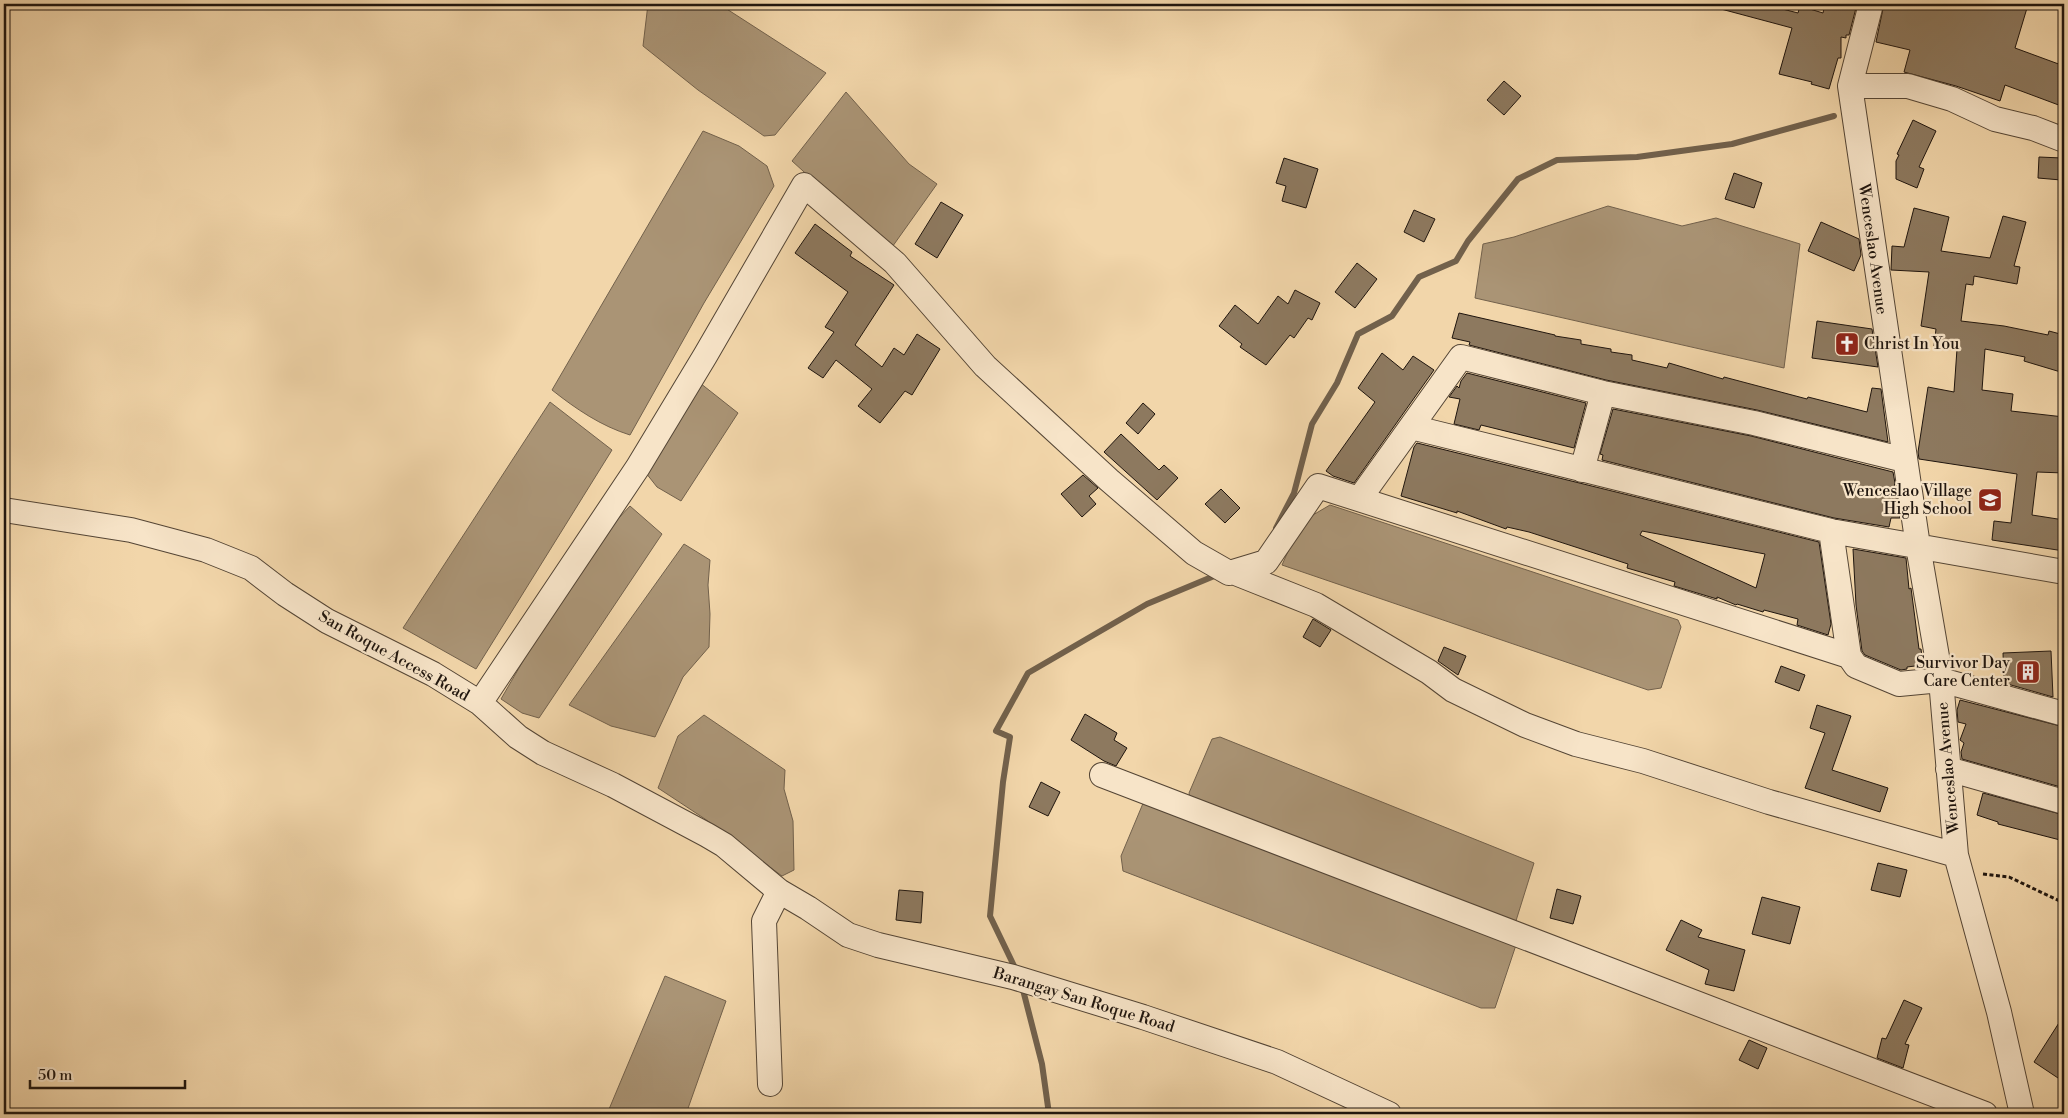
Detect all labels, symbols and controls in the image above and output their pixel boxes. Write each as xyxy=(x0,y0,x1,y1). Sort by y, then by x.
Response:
street label: Wenceslao Avenue xyxy=(1854,181,1892,316)
church icon: Christ In You xyxy=(1834,331,1860,357)
place label: Christ In You xyxy=(1864,334,1959,354)
place label: Wenceslao Village High School xyxy=(1842,481,1972,519)
school or university icon: Wenceslao Village High School xyxy=(1977,487,2003,513)
street label: San Roque Access Road xyxy=(315,606,473,706)
place label: Survivor Day Care Center xyxy=(1916,653,2010,691)
building icon: Survivor Day Care Center xyxy=(2015,659,2041,685)
street label: Wenceslao Avenue xyxy=(1932,701,1964,836)
street label: Barangay San Roque Road xyxy=(990,963,1177,1037)
scale bar xyxy=(30,1058,185,1090)
text: 50 m xyxy=(38,1066,72,1085)

